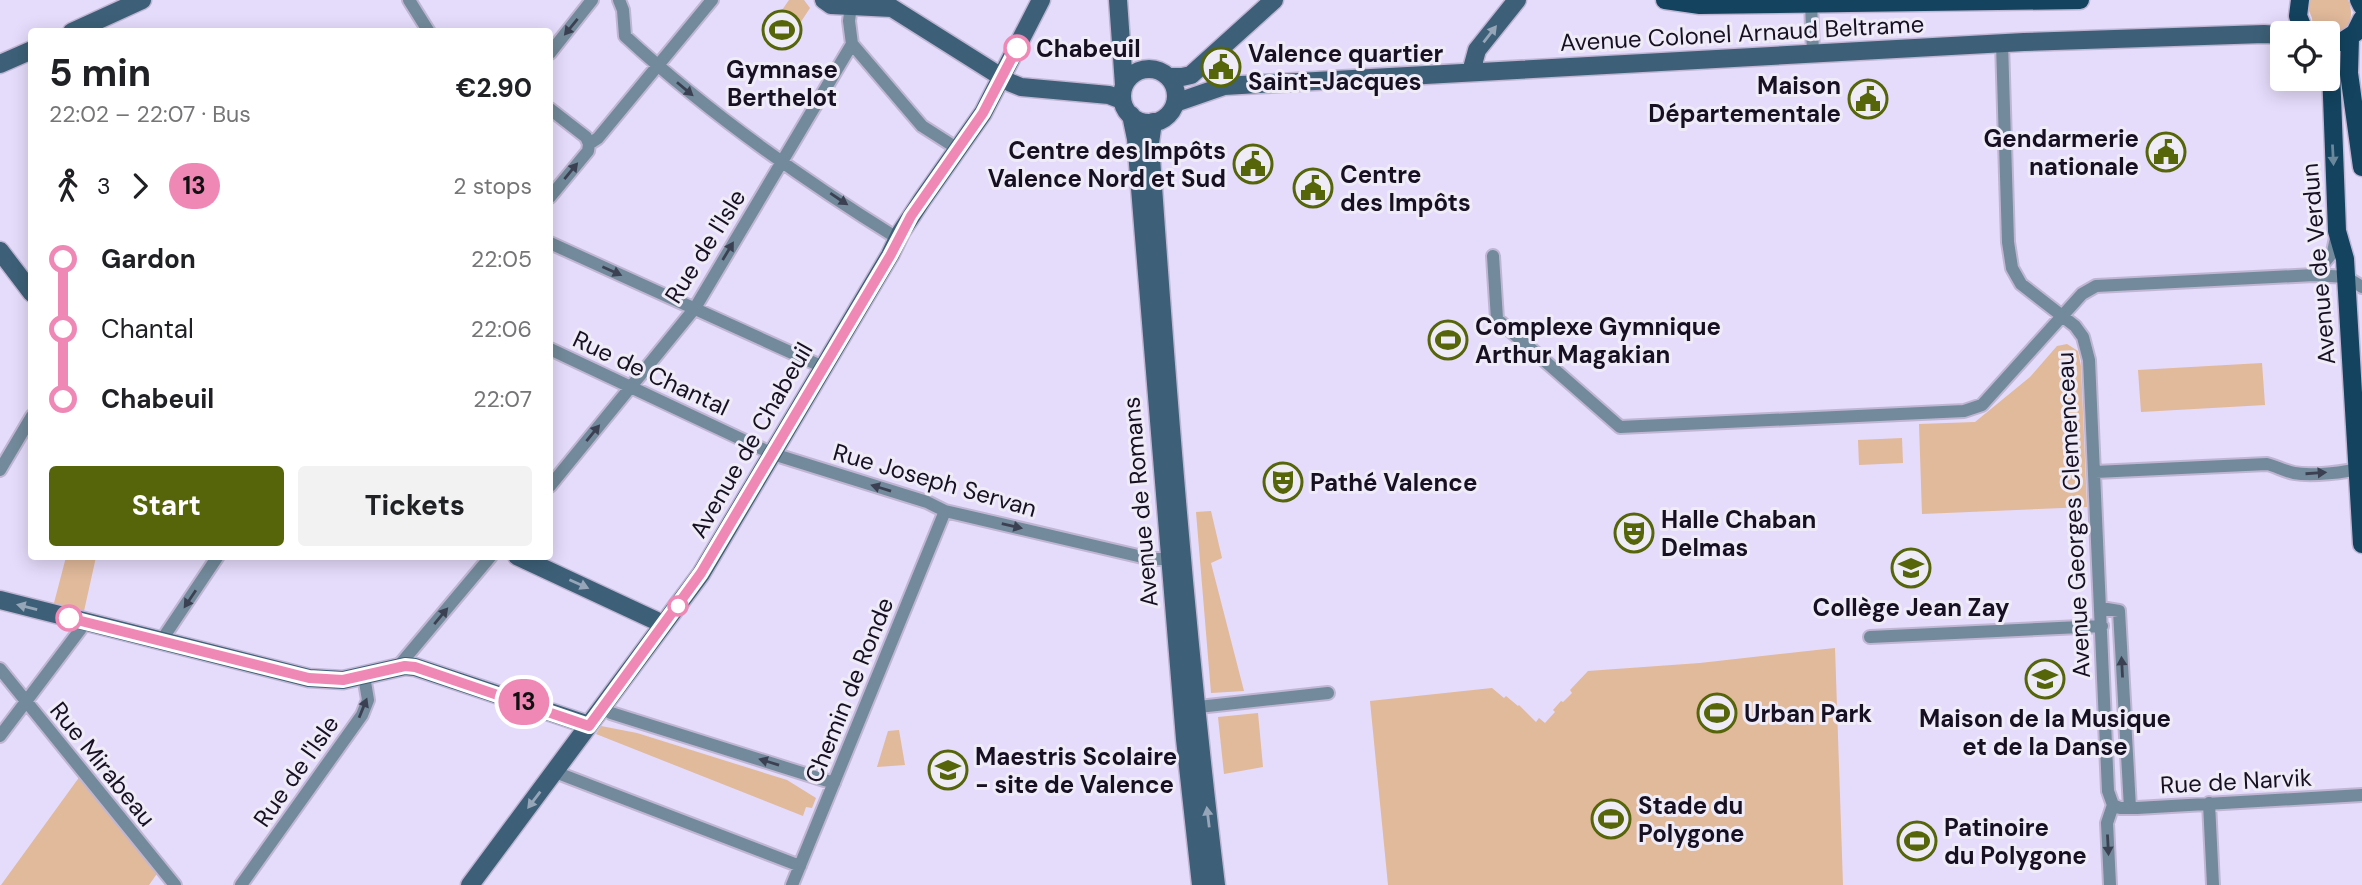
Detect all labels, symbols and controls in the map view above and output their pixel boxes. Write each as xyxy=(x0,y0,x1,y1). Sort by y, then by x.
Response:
street label: Avenue Colonel Arnaud Beltrame xyxy=(1559,8,1925,58)
sports icon: Gymnase Berthelot xyxy=(761,9,803,51)
one-way arrow xyxy=(563,17,578,35)
map controls xyxy=(2270,21,2340,91)
button: locate xyxy=(2270,21,2340,91)
one-way arrow xyxy=(1482,25,1497,43)
place label: Chabeuil xyxy=(1036,33,1141,64)
marker: Chabeuil xyxy=(1004,35,1030,61)
place label: Valence quartier Saint-Jacques xyxy=(1248,38,1444,97)
public building icon: Valence quartier Saint-Jacques xyxy=(1200,46,1242,88)
text: 5 min xyxy=(49,48,151,98)
place label: Gymnase Berthelot xyxy=(726,54,838,113)
place label: Maison Départementale xyxy=(1648,70,1841,129)
text: €2.90 xyxy=(456,71,532,105)
public building icon: Maison Départementale xyxy=(1847,78,1889,120)
one-way arrow xyxy=(676,81,694,97)
text: 22:02 – 22:07 · Bus xyxy=(49,99,251,129)
place label: Gendarmerie nationale xyxy=(1984,123,2139,182)
public building icon: Gendarmerie nationale xyxy=(2145,131,2187,173)
place label: Centre des Impôts Valence Nord et Sud xyxy=(988,135,1226,194)
public building icon: Centre des Impôts Valence Nord et Sud xyxy=(1232,143,1274,185)
one-way arrow xyxy=(2328,145,2339,167)
place label: Centre des Impôts xyxy=(1340,159,1471,218)
street label: Avenue de Verdun xyxy=(2294,162,2342,366)
one-way arrow xyxy=(563,163,578,180)
icon: walk xyxy=(49,167,87,205)
icon: forward xyxy=(121,167,159,205)
public building icon: Centre des Impôts xyxy=(1292,167,1334,209)
text: 13 xyxy=(183,170,206,201)
text: 3 xyxy=(97,171,111,201)
text: 2 stops xyxy=(453,171,532,201)
street label: Rue de l'Isle xyxy=(658,183,752,309)
one-way arrow xyxy=(830,192,848,206)
text: Gardon xyxy=(101,242,196,276)
one-way arrow xyxy=(722,242,735,261)
text: 22:05 xyxy=(471,244,532,274)
one-way arrow xyxy=(602,265,622,277)
place label: Complexe Gymnique Arthur Magakian xyxy=(1475,311,1721,370)
text: Chantal xyxy=(101,312,194,346)
text: 22:06 xyxy=(471,314,532,344)
sports icon: Complexe Gymnique Arthur Magakian xyxy=(1427,319,1469,361)
street label: Rue de Chantal xyxy=(568,323,734,423)
street label: Avenue de Chabeuil xyxy=(682,337,820,543)
street label: Avenue Georges Clemenceau xyxy=(2049,351,2097,679)
text: Chabeuil xyxy=(101,382,214,416)
text: 22:07 xyxy=(473,384,532,414)
street label: Avenue de Romans xyxy=(1115,396,1165,608)
one-way arrow xyxy=(585,425,600,442)
street label: Rue Joseph Servan xyxy=(830,436,1040,524)
theatre icon: Pathé Valence xyxy=(1262,461,1304,503)
button: Start xyxy=(49,466,284,546)
button: Tickets xyxy=(298,466,532,546)
place label: Pathé Valence xyxy=(1310,467,1477,498)
one-way arrow xyxy=(2306,467,2328,478)
one-way arrow xyxy=(871,482,892,492)
place label: Halle Chaban Delmas xyxy=(1661,504,1816,563)
theatre icon: Halle Chaban Delmas xyxy=(1613,512,1655,554)
one-way arrow xyxy=(1001,521,1023,532)
school or university icon: Collège Jean Zay xyxy=(1890,547,1932,589)
one-way arrow xyxy=(569,578,589,590)
one-way arrow xyxy=(184,589,197,608)
place label: Collège Jean Zay xyxy=(1812,592,2010,623)
street label: Chemin de Ronde xyxy=(798,593,900,787)
unlabelled marker xyxy=(668,596,688,616)
one-way arrow xyxy=(16,601,38,612)
unlabelled marker xyxy=(56,605,82,631)
one-way arrow xyxy=(433,607,448,624)
one-way arrow xyxy=(2116,655,2127,677)
school or university icon: Maison de la Musique et de la Danse xyxy=(2024,658,2066,700)
line badge: 13 xyxy=(492,679,556,725)
text: 13 xyxy=(512,686,536,717)
sports icon: Urban Park xyxy=(1696,692,1738,734)
street label: Rue Mirabeau xyxy=(43,695,163,833)
one-way arrow xyxy=(358,697,369,718)
place label: Urban Park xyxy=(1744,698,1872,729)
place label: Maison de la Musique et de la Danse xyxy=(1919,703,2171,762)
street label: Rue de l'Isle xyxy=(246,709,346,833)
place label: Maestris Scolaire - site de Valence xyxy=(975,741,1177,800)
school or university icon: Maestris Scolaire - site de Valence xyxy=(927,749,969,791)
one-way arrow xyxy=(758,756,779,767)
street label: Rue de Narvik xyxy=(2159,762,2313,800)
place label: Stade du Polygone xyxy=(1638,790,1745,849)
one-way arrow xyxy=(527,791,541,809)
sports icon: Stade du Polygone xyxy=(1590,798,1632,840)
one-way arrow xyxy=(1202,806,1213,828)
place label: Patinoire du Polygone xyxy=(1944,812,2087,871)
sports icon: Patinoire du Polygone xyxy=(1896,820,1938,862)
one-way arrow xyxy=(2103,834,2114,856)

